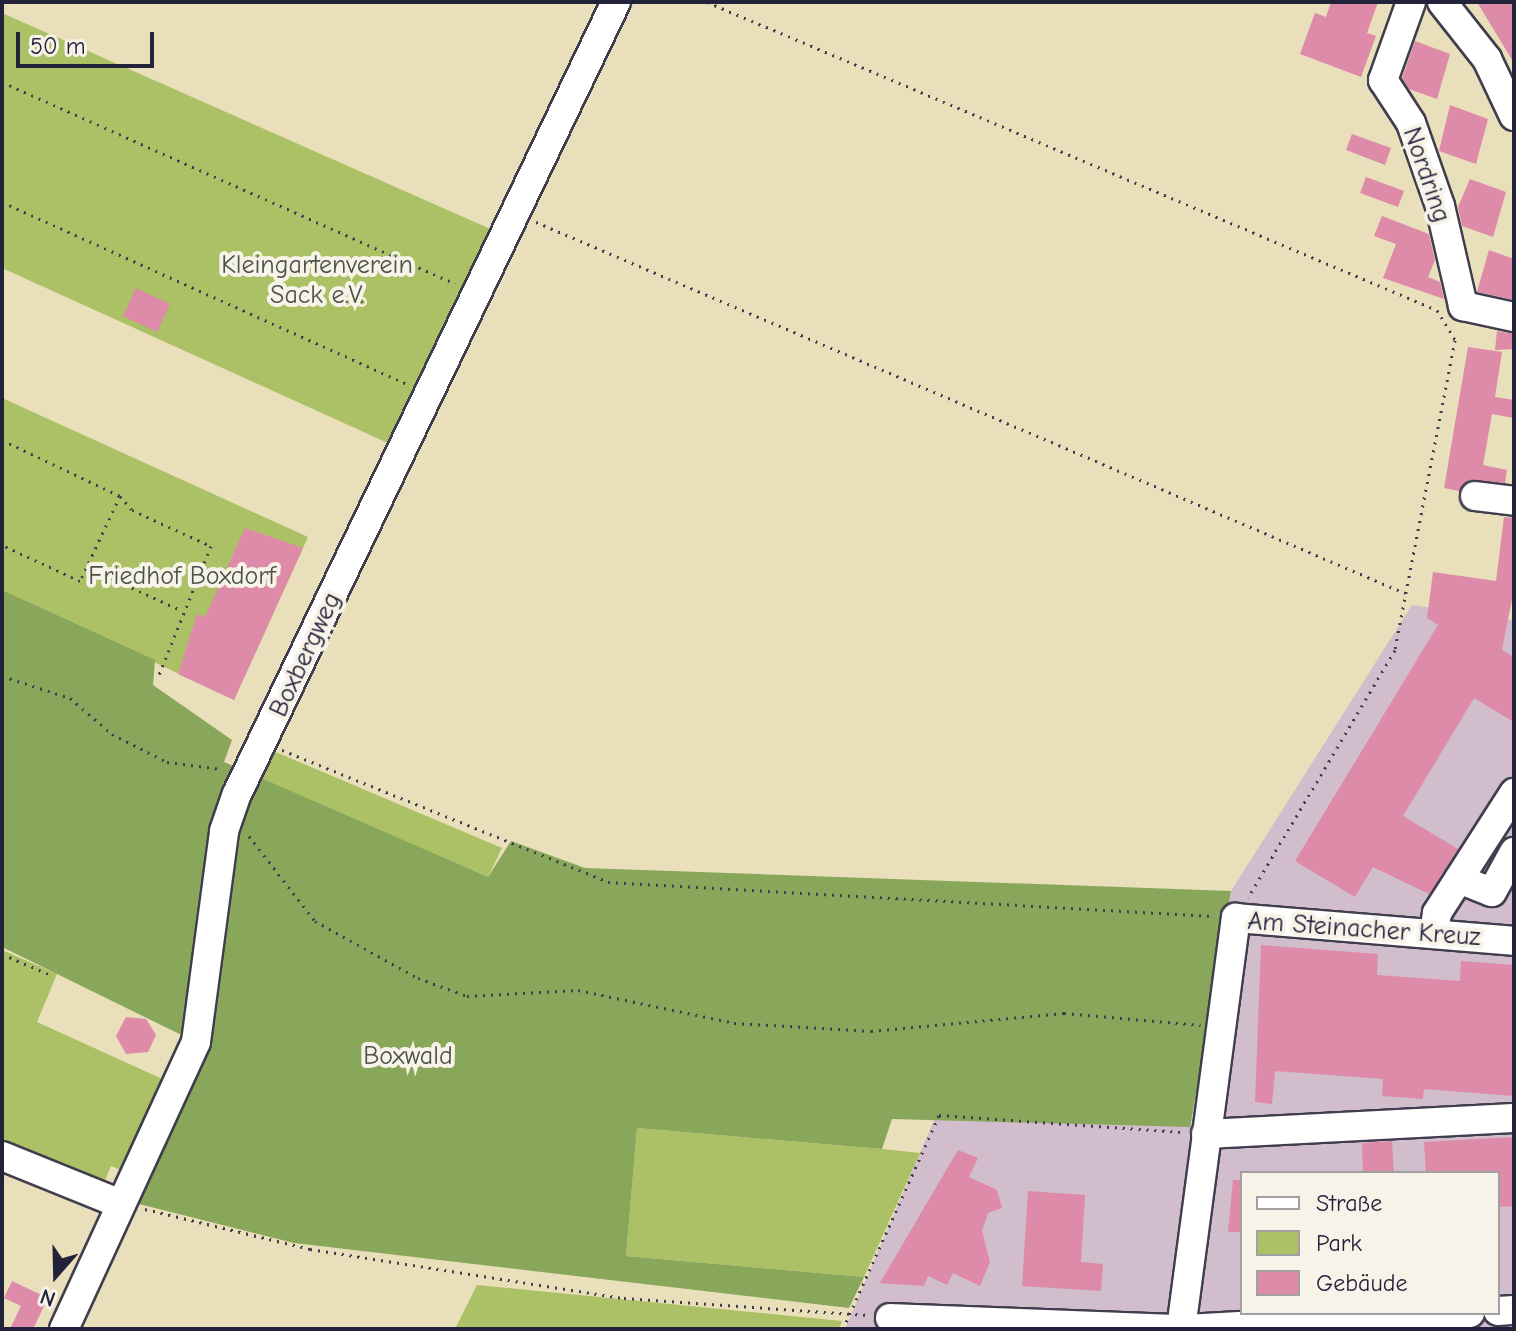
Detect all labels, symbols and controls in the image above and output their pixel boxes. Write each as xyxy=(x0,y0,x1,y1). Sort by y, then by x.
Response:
scale bar xyxy=(20,16,158,66)
text: 50 m xyxy=(30,32,86,60)
street label: Nordring xyxy=(1395,123,1457,227)
park label: Kleingartenverein Sack e.V. xyxy=(221,250,413,312)
park label: Friedhof Boxdorf xyxy=(88,561,276,593)
street label: Boxbergweg xyxy=(264,588,348,722)
street label: Am Steinacher Kreuz xyxy=(1246,906,1482,954)
park label: Boxwald xyxy=(363,1041,453,1073)
legend xyxy=(1240,1171,1500,1315)
text: Straße xyxy=(1316,1189,1382,1217)
text: Park xyxy=(1316,1229,1362,1257)
north arrow xyxy=(16,1235,96,1315)
text: Gebäude xyxy=(1316,1269,1407,1297)
text: N xyxy=(37,1283,59,1312)

